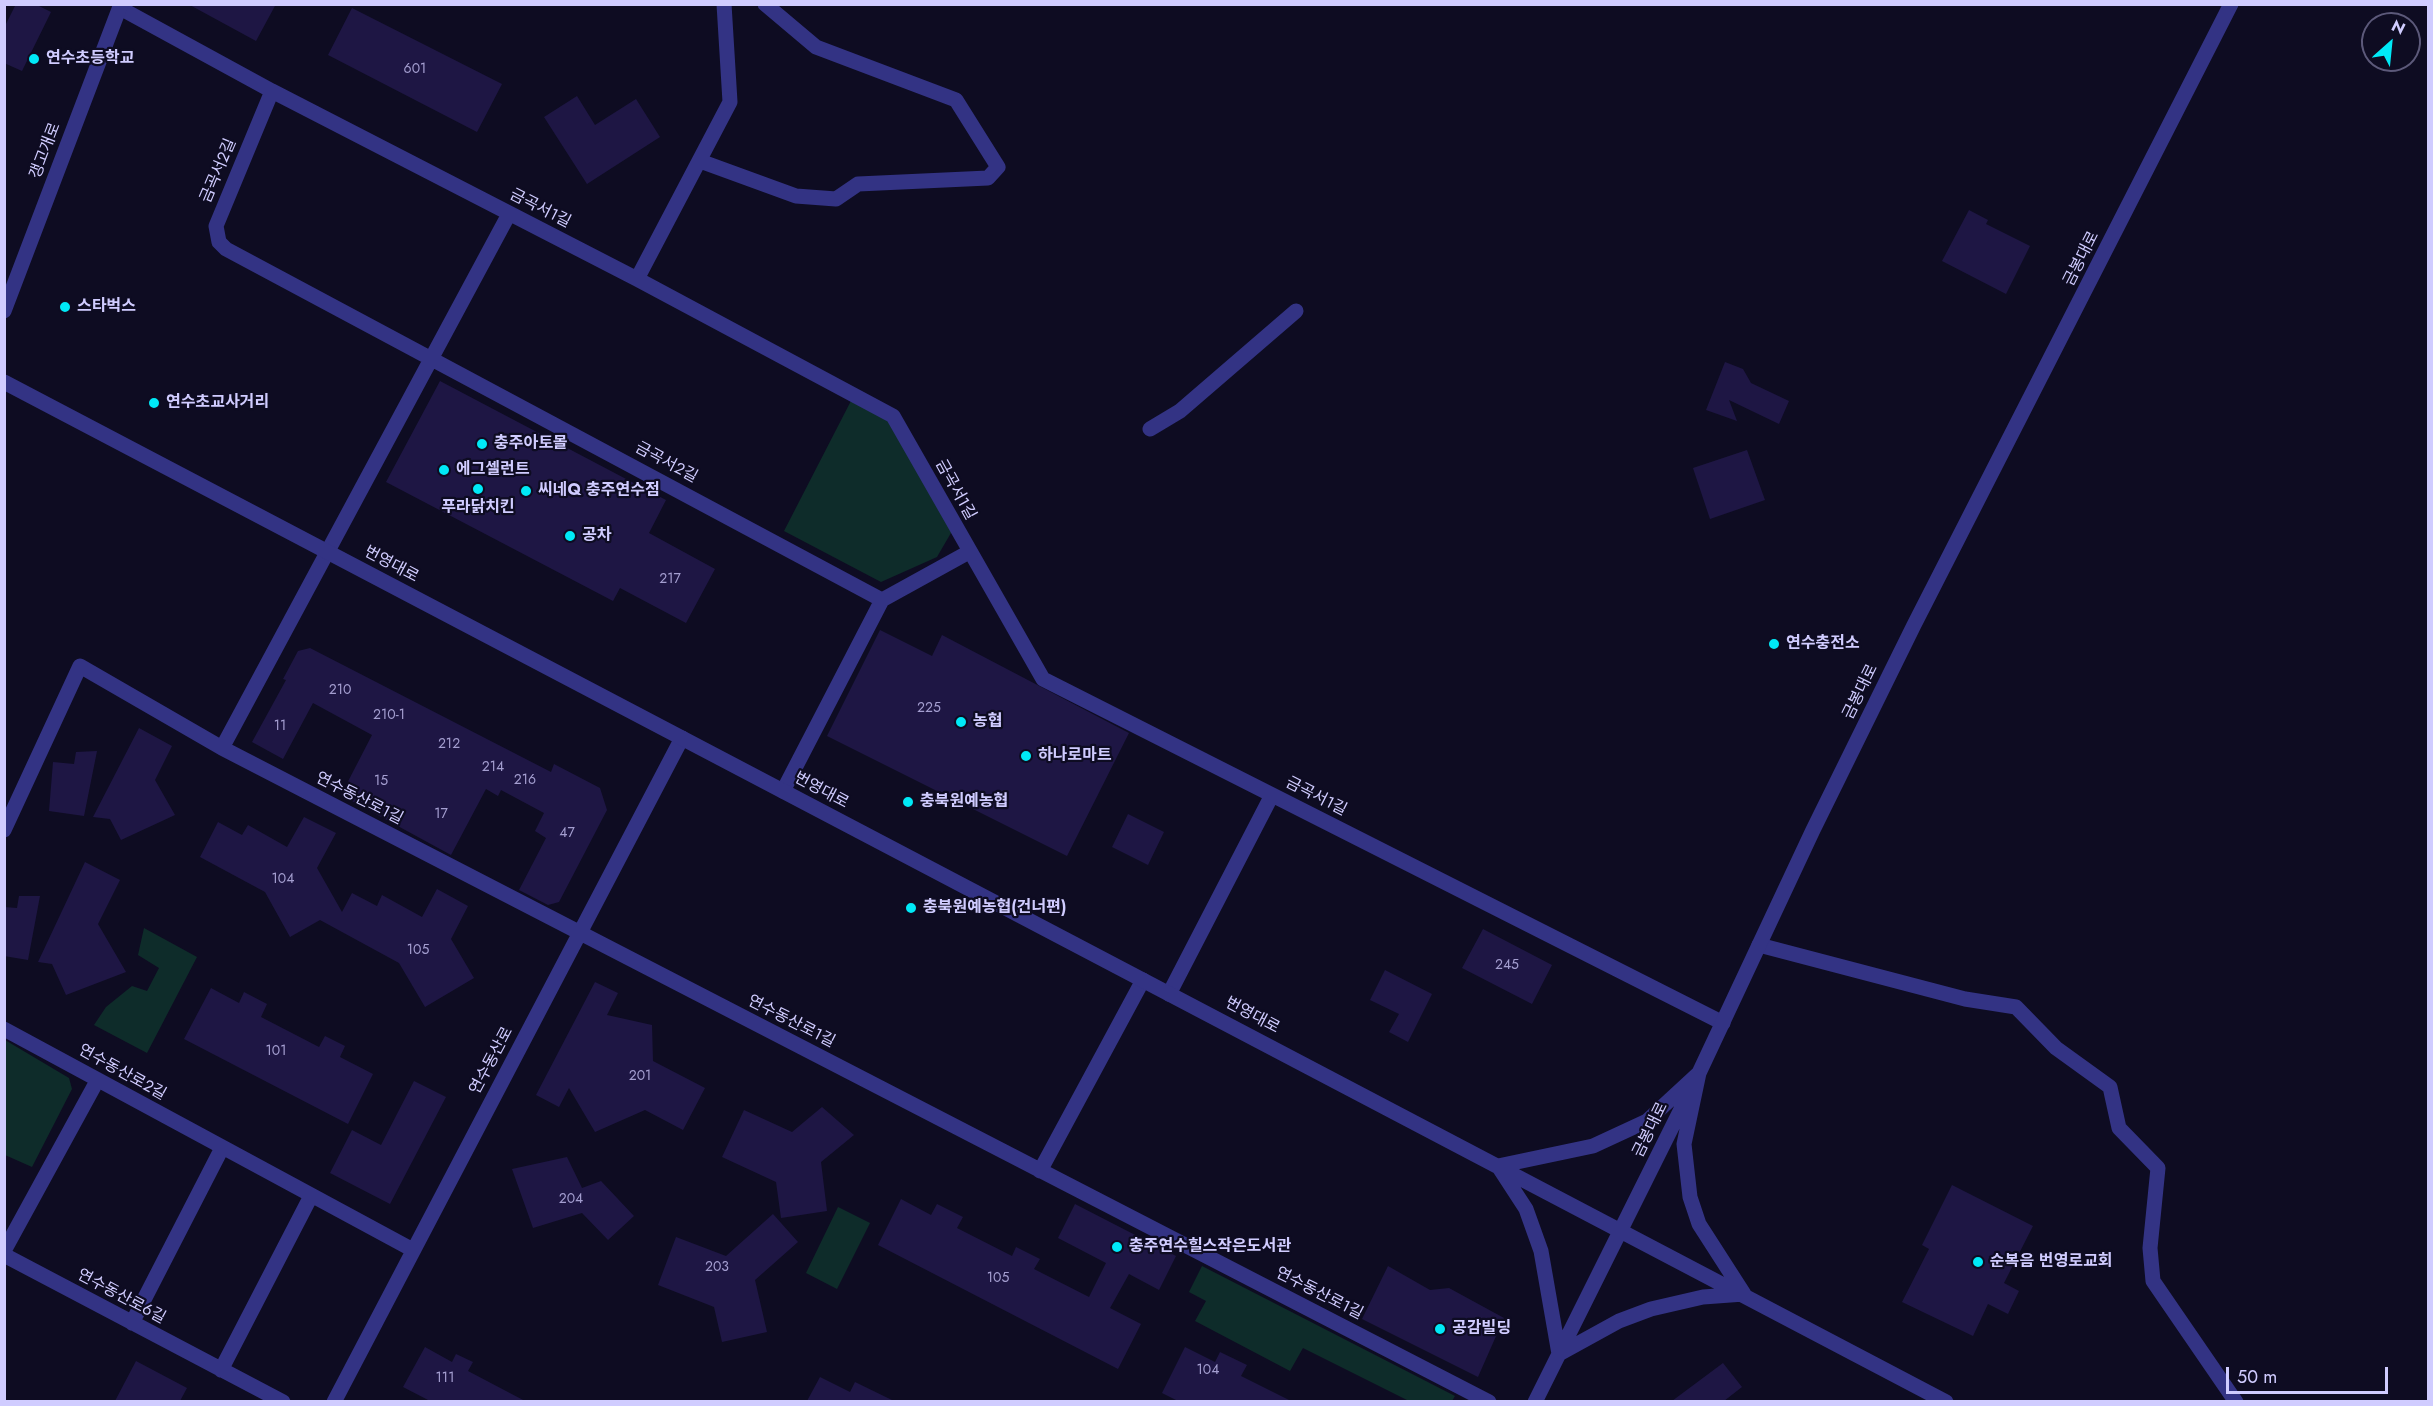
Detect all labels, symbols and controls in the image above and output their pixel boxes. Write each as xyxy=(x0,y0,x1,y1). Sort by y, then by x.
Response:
north arrow xyxy=(2361,12,2421,72)
text: N xyxy=(2388,14,2409,40)
place label: 연수초등학교 xyxy=(46,49,134,69)
marker: 연수초등학교 xyxy=(27,52,41,66)
house number: 601 xyxy=(404,62,426,78)
street label: 갱고개로 xyxy=(26,120,66,182)
street label: 금곡서2길 xyxy=(197,136,241,206)
street label: 금곡서1길 xyxy=(506,185,574,233)
street label: 금봉대로 xyxy=(2060,228,2104,290)
place label: 스타벅스 xyxy=(77,297,136,317)
marker: 스타벅스 xyxy=(58,300,72,314)
place label: 연수초교사거리 xyxy=(166,393,269,413)
marker: 연수초교사거리 xyxy=(147,396,161,410)
place label: 충주아토몰 xyxy=(494,434,568,454)
marker: 충주아토몰 xyxy=(475,437,489,451)
street label: 금곡서2길 xyxy=(631,439,701,487)
street label: 금곡서1길 xyxy=(931,456,979,524)
place label: 에그셀런트 xyxy=(456,460,530,480)
marker: 에그셀런트 xyxy=(437,463,451,477)
place label: 씨네Q 충주연수점 xyxy=(538,481,660,501)
marker: 푸라닭치킨 xyxy=(471,482,485,496)
marker: 씨네Q 충주연수점 xyxy=(519,484,533,498)
place label: 푸라닭치킨 xyxy=(441,498,515,518)
place label: 공차 xyxy=(582,526,611,546)
marker: 공차 xyxy=(563,529,577,543)
street label: 번영대로 xyxy=(360,543,422,587)
house number: 217 xyxy=(659,572,681,588)
place label: 연수충전소 xyxy=(1786,634,1860,654)
marker: 연수충전소 xyxy=(1767,637,1781,651)
street label: 금봉대로 xyxy=(1839,661,1883,723)
house number: 210 xyxy=(329,683,351,699)
house number: 225 xyxy=(917,701,941,717)
house number: 210-1 xyxy=(373,708,405,724)
place label: 농협 xyxy=(973,712,1002,732)
marker: 농협 xyxy=(954,715,968,729)
house number: 11 xyxy=(274,719,286,735)
house number: 212 xyxy=(438,737,460,753)
place label: 하나로마트 xyxy=(1038,746,1112,766)
marker: 하나로마트 xyxy=(1019,749,1033,763)
house number: 214 xyxy=(482,760,504,776)
street label: 연수동산로1길 xyxy=(312,769,406,829)
street label: 번영대로 xyxy=(790,769,852,813)
house number: 216 xyxy=(514,773,536,789)
street label: 금곡서1길 xyxy=(1282,773,1350,821)
house number: 15 xyxy=(374,774,388,790)
place label: 충북원예농협 xyxy=(920,792,1008,812)
marker: 충북원예농협 xyxy=(901,795,915,809)
house number: 17 xyxy=(434,807,448,823)
house number: 47 xyxy=(559,826,575,842)
house number: 104 xyxy=(272,872,294,888)
place label: 충북원예농협(건너편) xyxy=(923,898,1066,918)
marker: 충북원예농협(건너편) xyxy=(904,901,918,915)
house number: 105 xyxy=(407,943,429,959)
house number: 245 xyxy=(1495,958,1519,974)
street label: 연수동산로1길 xyxy=(744,992,838,1052)
street label: 번영대로 xyxy=(1221,994,1283,1038)
street label: 연수동산로 xyxy=(466,1024,518,1098)
street label: 연수동산로2길 xyxy=(75,1041,169,1105)
house number: 101 xyxy=(266,1044,286,1060)
house number: 201 xyxy=(629,1069,651,1085)
street label: 금봉대로 xyxy=(1629,1099,1673,1161)
house number: 204 xyxy=(559,1192,583,1208)
place label: 충주연수힐스작은도서관 xyxy=(1129,1237,1291,1257)
marker: 충주연수힐스작은도서관 xyxy=(1110,1240,1124,1254)
place label: 순복음 번영로교회 xyxy=(1990,1252,2113,1272)
marker: 순복음 번영로교회 xyxy=(1971,1255,1985,1269)
house number: 203 xyxy=(705,1260,729,1276)
street label: 연수동산로1길 xyxy=(1272,1264,1366,1324)
street label: 연수동산로6길 xyxy=(73,1266,169,1328)
house number: 105 xyxy=(987,1271,1009,1287)
place label: 공감빌딩 xyxy=(1452,1319,1511,1339)
marker: 공감빌딩 xyxy=(1433,1322,1447,1336)
scale bar xyxy=(2229,1355,2391,1393)
house number: 104 xyxy=(1197,1363,1219,1379)
text: 50 m xyxy=(2237,1364,2277,1390)
house number: 111 xyxy=(436,1371,454,1387)

